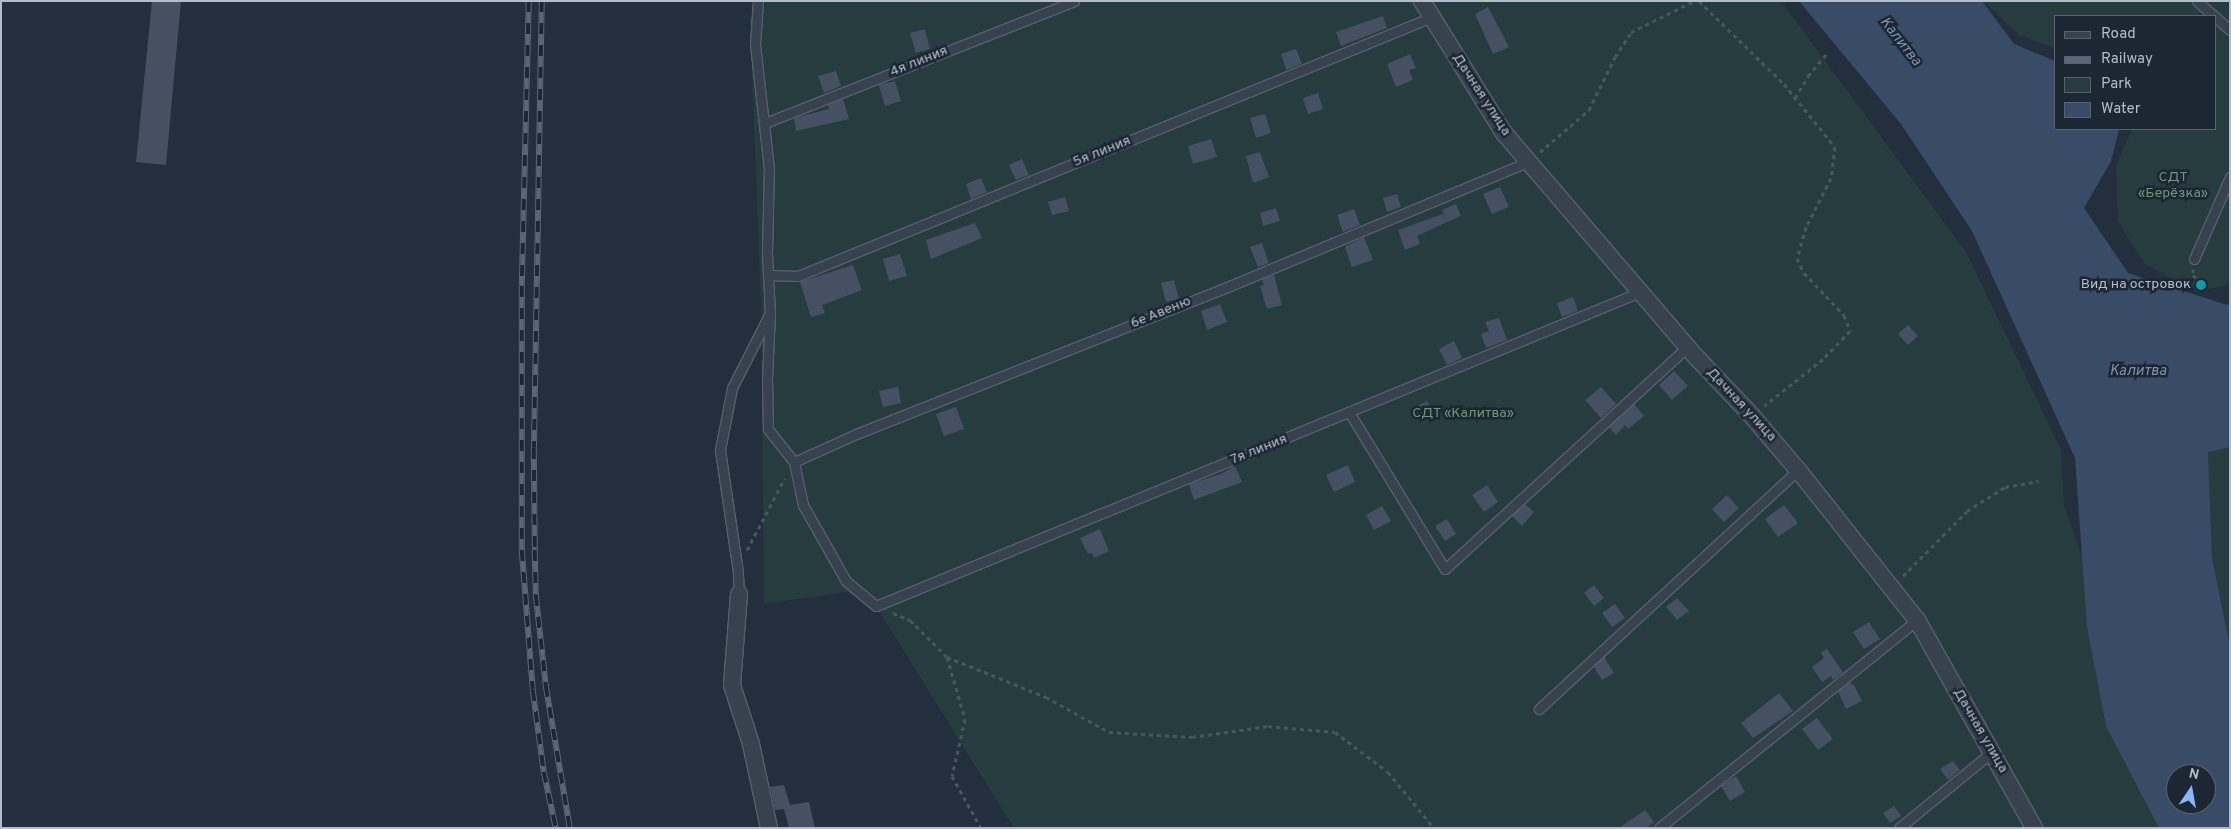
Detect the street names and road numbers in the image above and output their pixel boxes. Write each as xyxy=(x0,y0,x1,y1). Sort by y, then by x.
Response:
street label: 4я линия xyxy=(888,43,950,81)
street label: Дачная улица xyxy=(1448,51,1514,139)
street label: 5я линия xyxy=(1071,133,1133,171)
street label: 6е Авеню xyxy=(1128,293,1194,333)
street label: Дачная улица xyxy=(1703,365,1779,445)
street label: 7я линия xyxy=(1228,431,1290,469)
street label: Дачная улица xyxy=(1949,686,2011,776)

